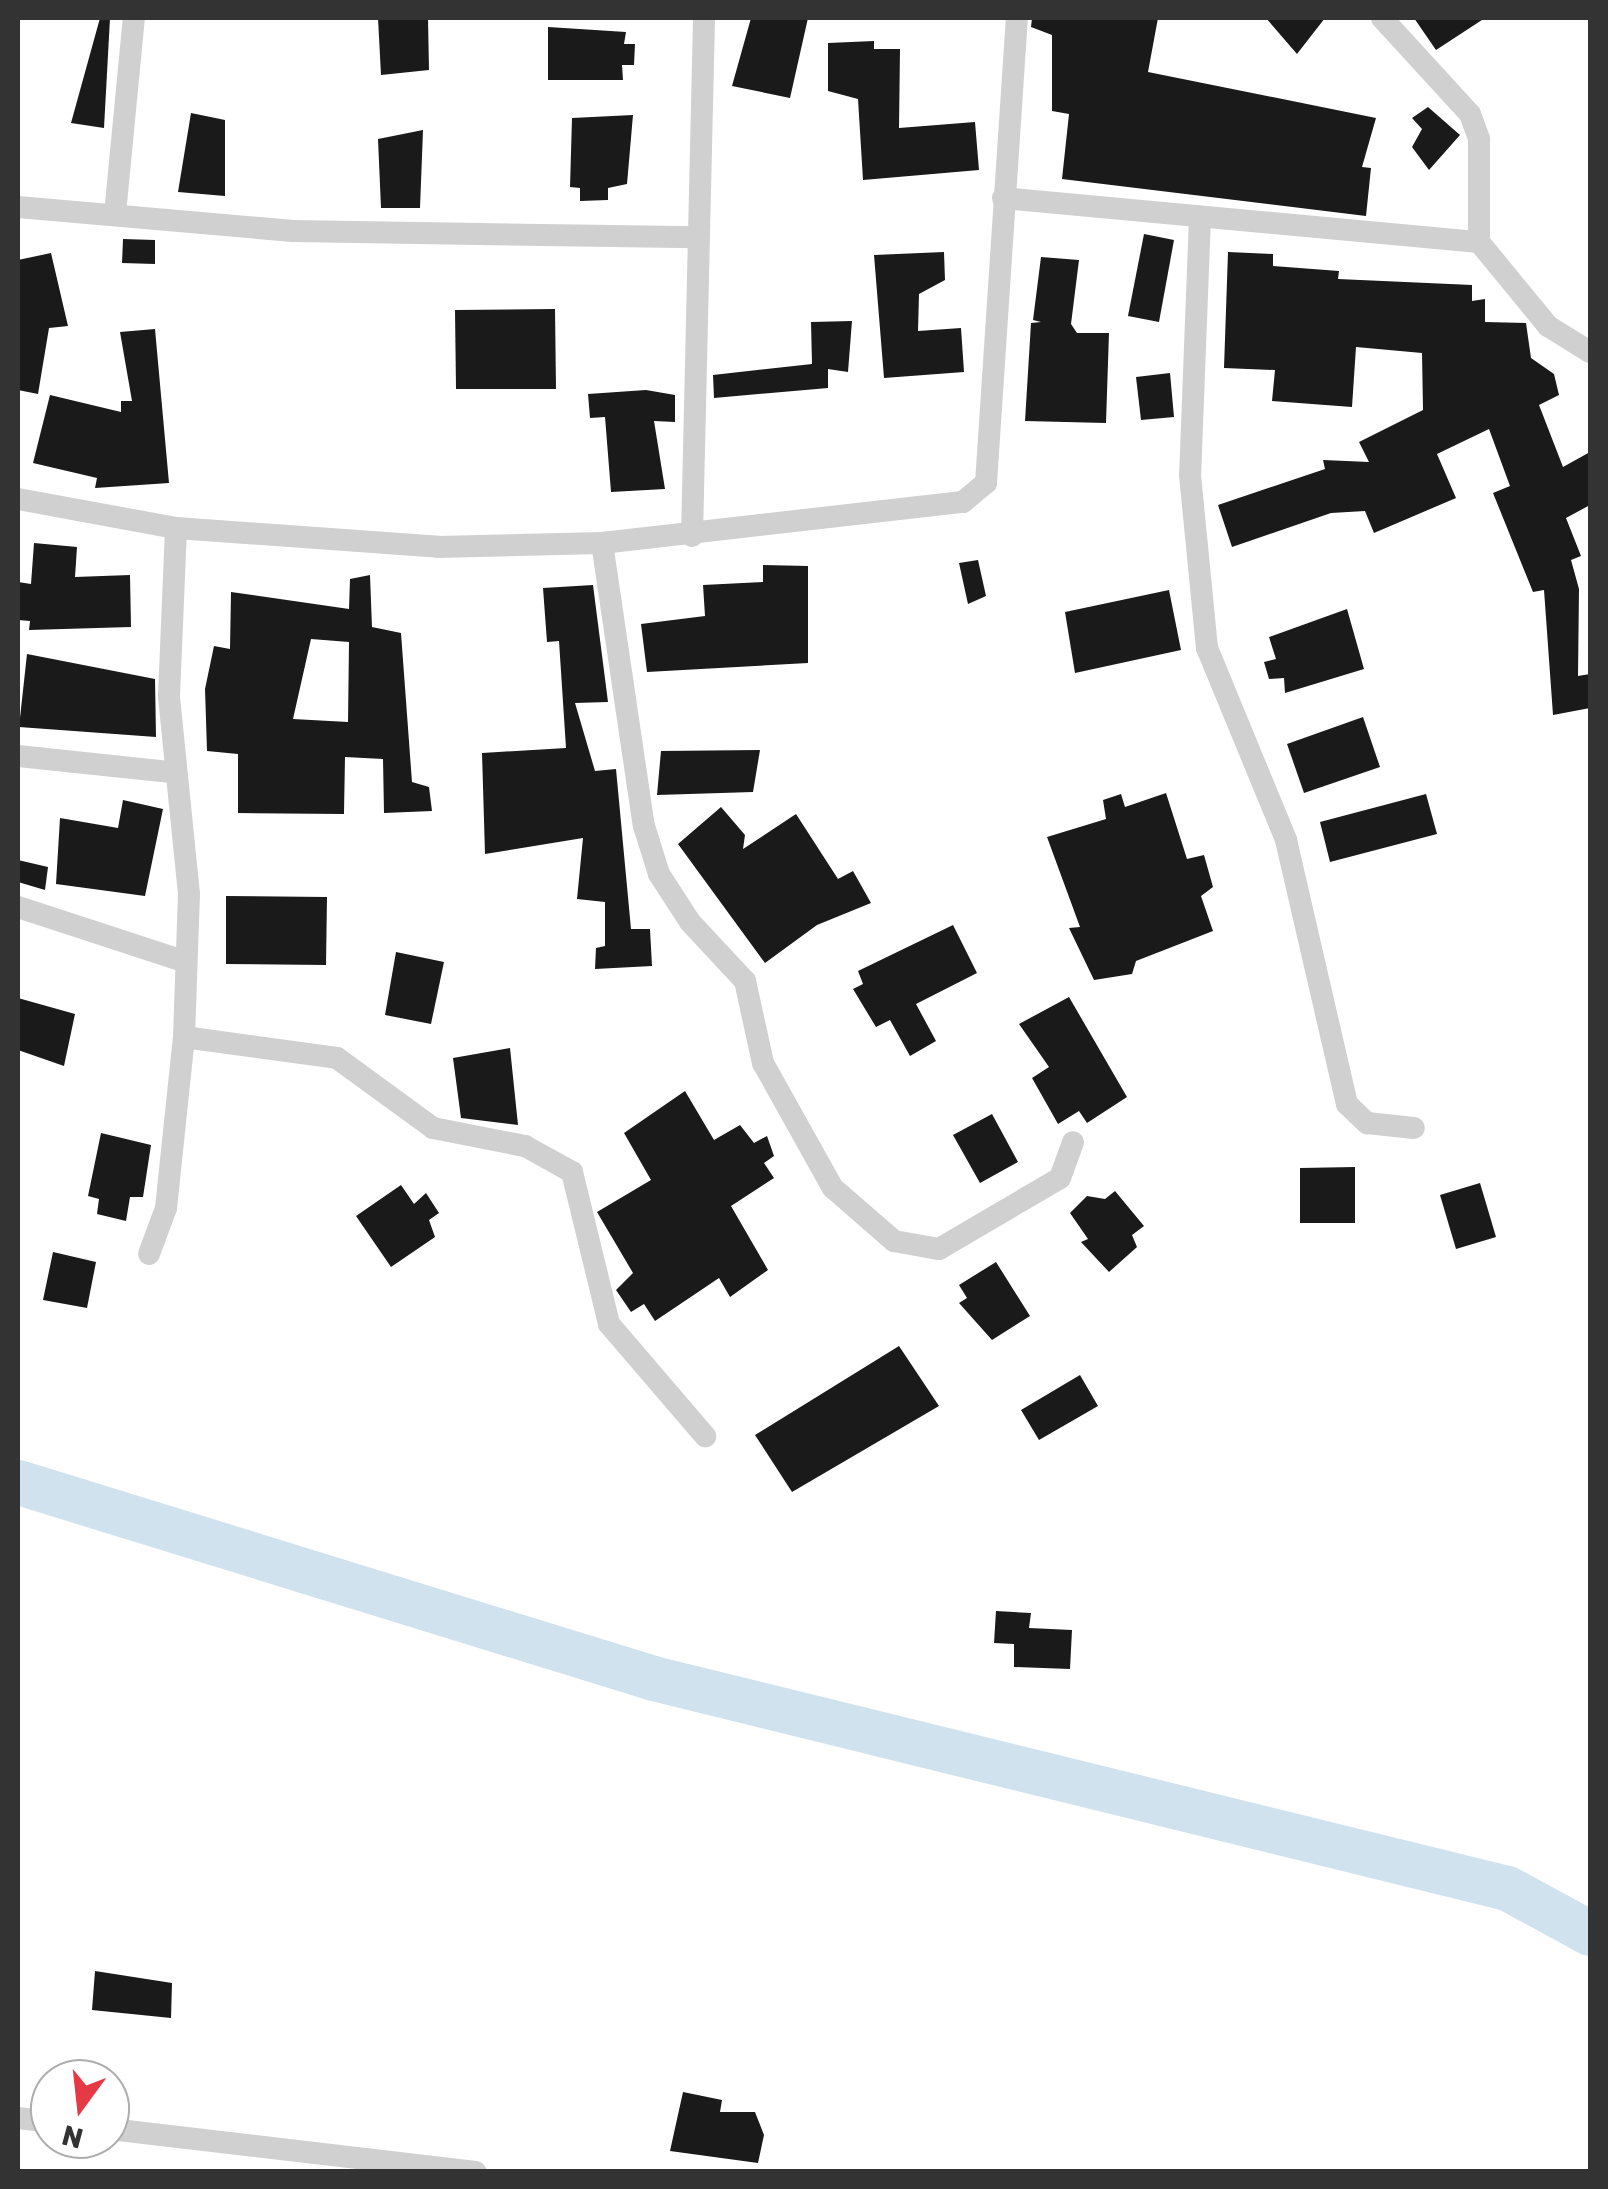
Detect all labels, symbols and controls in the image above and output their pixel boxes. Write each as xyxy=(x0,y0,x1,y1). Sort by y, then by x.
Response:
north arrow xyxy=(30,2059,130,2159)
text: N xyxy=(59,2118,87,2155)

